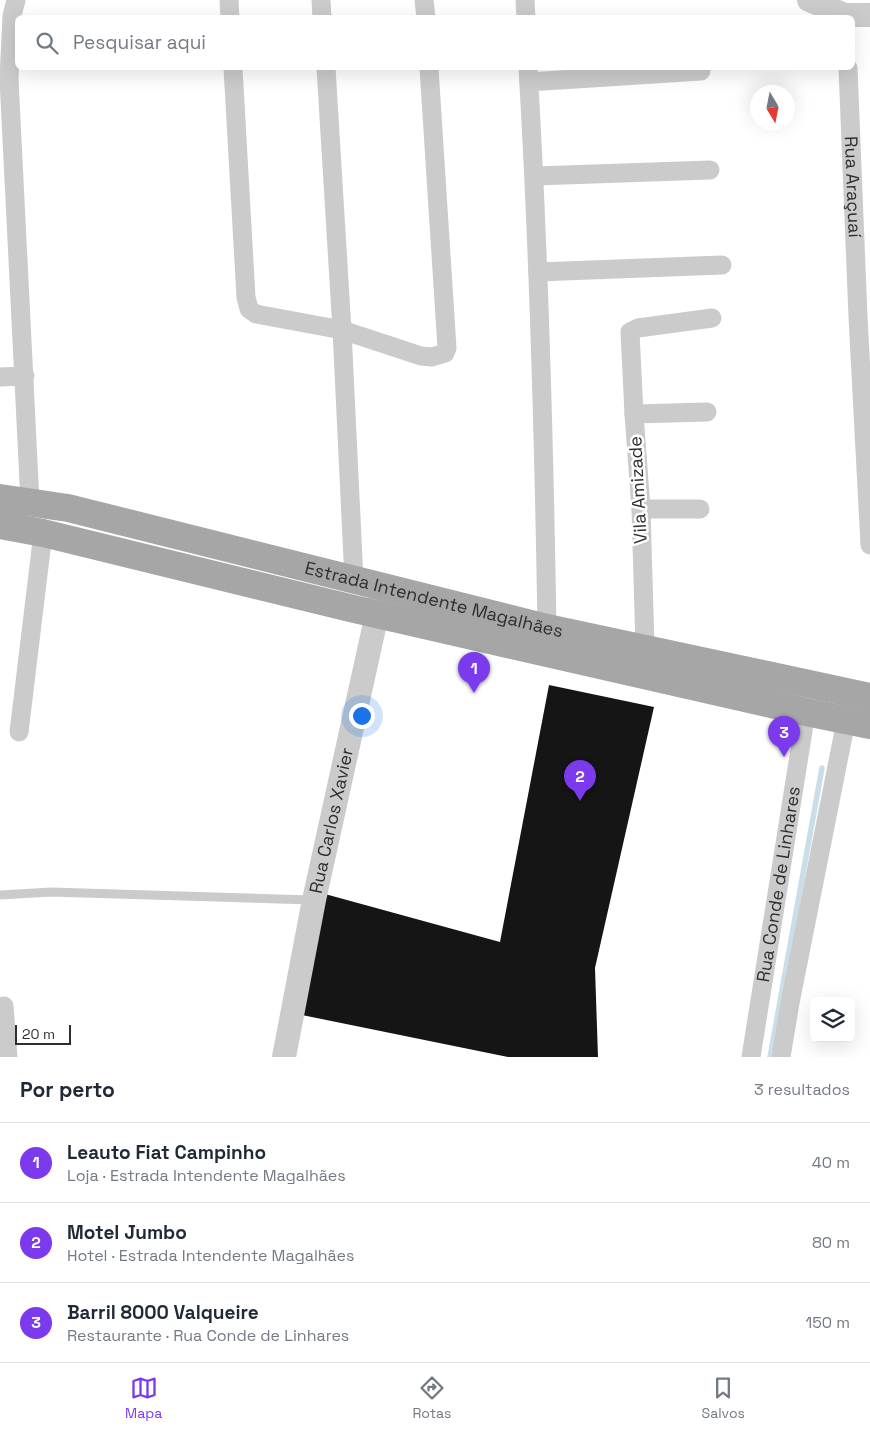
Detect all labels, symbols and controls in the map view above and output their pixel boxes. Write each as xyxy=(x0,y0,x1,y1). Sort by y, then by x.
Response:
search box xyxy=(15,15,855,70)
icon: search xyxy=(33,29,61,57)
text: Pesquisar aqui xyxy=(73,30,206,55)
north arrow xyxy=(750,85,795,130)
street label: Rua Araçuaí xyxy=(840,136,867,239)
street label: Vila Amizade xyxy=(623,436,652,544)
street label: Estrada Intendente Magalhães xyxy=(303,556,565,642)
pin: 1 xyxy=(458,652,490,693)
your location xyxy=(349,703,375,729)
pin: 3 xyxy=(768,716,800,757)
street label: Rua Carlos Xavier xyxy=(304,745,358,896)
pin: 2 xyxy=(564,760,596,801)
street label: Rua Conde de Linhares xyxy=(751,784,805,984)
map controls xyxy=(810,997,855,1042)
button: layers xyxy=(810,997,855,1042)
scale bar xyxy=(15,1022,71,1045)
text: 20 m xyxy=(22,1025,55,1043)
text: Por perto xyxy=(20,1076,115,1103)
text: 3 resultados xyxy=(754,1079,850,1100)
text: Leauto Fiat Campinho xyxy=(67,1140,266,1165)
text: 1 xyxy=(32,1152,40,1173)
text: 40 m xyxy=(812,1152,850,1173)
text: Loja · Estrada Intendente Magalhães xyxy=(67,1165,346,1186)
text: Motel Jumbo xyxy=(67,1220,187,1245)
text: 2 xyxy=(31,1232,41,1253)
text: 80 m xyxy=(812,1232,850,1253)
text: Hotel · Estrada Intendente Magalhães xyxy=(67,1245,355,1266)
text: Barril 8000 Valqueire xyxy=(67,1300,259,1325)
text: 3 xyxy=(31,1312,41,1333)
text: 150 m xyxy=(806,1312,850,1333)
text: Restaurante · Rua Conde de Linhares xyxy=(67,1325,349,1346)
tab: Mapa xyxy=(125,1374,162,1422)
tab: Rotas xyxy=(412,1374,451,1422)
tab: Salvos xyxy=(702,1374,745,1422)

